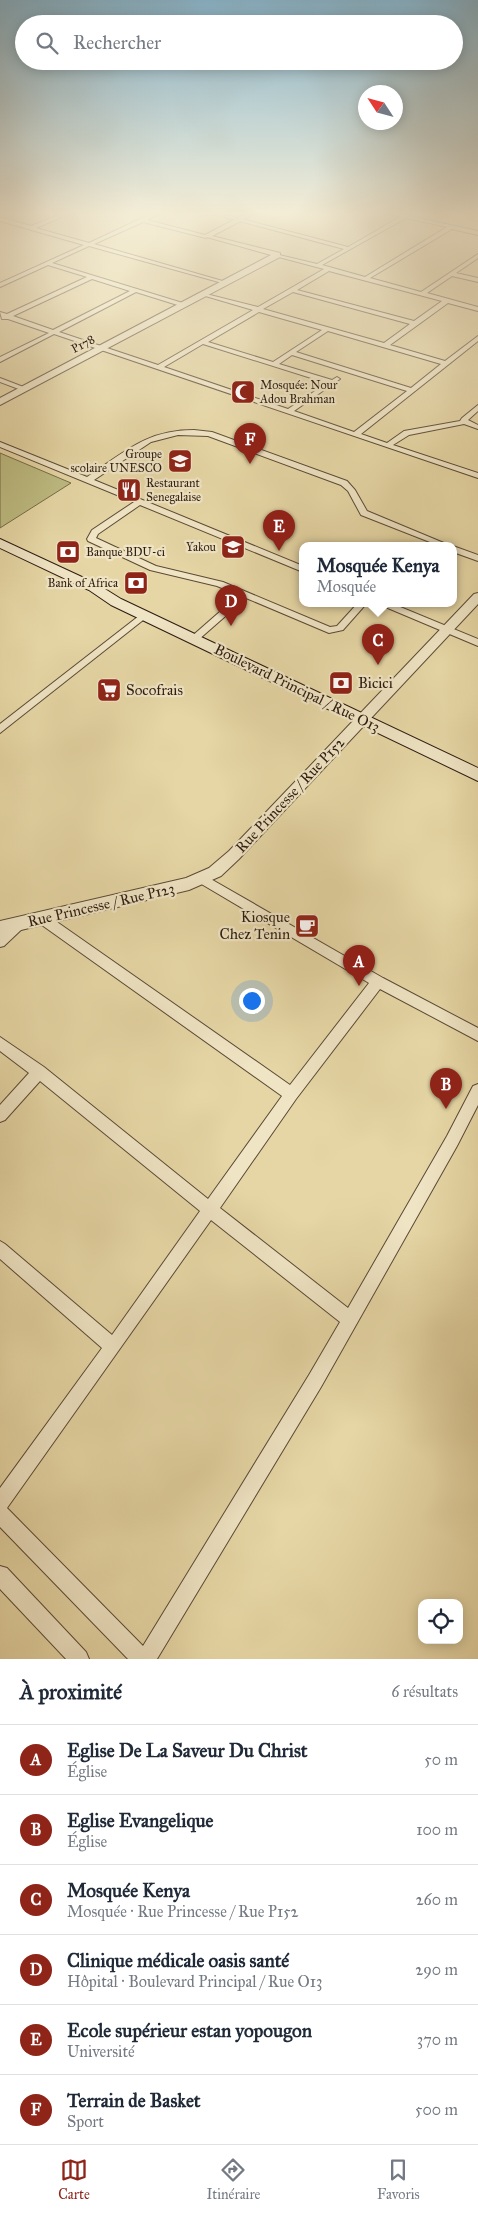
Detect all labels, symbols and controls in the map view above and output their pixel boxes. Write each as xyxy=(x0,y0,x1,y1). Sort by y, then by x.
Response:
search box xyxy=(15,15,463,70)
icon: search xyxy=(33,29,61,57)
text: Rechercher xyxy=(73,31,161,54)
north arrow xyxy=(358,85,403,130)
street label: P178 xyxy=(69,332,97,356)
place label: Mosquée: Nour Adou Brahman xyxy=(259,378,338,406)
mosque icon: Mosquée: Nour Adou Brahman xyxy=(230,379,256,405)
pin: F xyxy=(234,423,266,464)
place label: Groupe scolaire UNESCO xyxy=(70,447,162,475)
school or university icon: Groupe scolaire UNESCO xyxy=(167,448,193,474)
place label: Restaurant Senegalaise xyxy=(146,476,201,505)
restaurant icon: Restaurant Senegalaise xyxy=(116,477,142,503)
pin: E xyxy=(263,510,295,551)
school or university icon: Yakou xyxy=(220,534,246,560)
bank icon: Banque BDU-ci xyxy=(55,539,81,565)
place label: Yakou xyxy=(186,540,217,554)
popup xyxy=(299,542,457,607)
place label: Banque BDU-ci xyxy=(86,545,166,560)
text: Mosquée Kenya xyxy=(316,554,440,577)
bank icon: Bank of Africa xyxy=(123,570,149,596)
place label: Bank of Africa xyxy=(48,576,119,590)
text: Mosquée xyxy=(316,577,376,596)
pin: D xyxy=(215,585,247,626)
pin: C xyxy=(362,624,394,665)
street label: Boulevard Principal / Rue O13 xyxy=(211,640,383,736)
bank icon: Bicici xyxy=(328,670,354,696)
place label: Bicici xyxy=(358,674,393,692)
supermarket icon: Socofrais xyxy=(96,677,122,703)
place label: Socofrais xyxy=(126,681,183,699)
street label: Rue Princesse / Rue P152 xyxy=(232,733,349,856)
street label: Rue Princesse / Rue P123 xyxy=(26,879,176,931)
place label: Kiosque Chez Tenin xyxy=(219,908,290,943)
cafe icon: Kiosque Chez Tenin xyxy=(294,913,320,939)
pin: A xyxy=(343,945,375,986)
your location xyxy=(239,988,265,1014)
pin: B xyxy=(430,1068,462,1109)
map controls xyxy=(418,1599,463,1644)
button: locate xyxy=(418,1599,463,1644)
text: À proximité xyxy=(20,1679,122,1705)
text: 6 résultats xyxy=(391,1682,458,1701)
text: Eglise De La Saveur Du Christ xyxy=(67,1739,308,1762)
text: A xyxy=(31,1750,41,1769)
text: 50 m xyxy=(424,1750,458,1769)
text: Église xyxy=(67,1762,107,1781)
text: Eglise Evangelique xyxy=(67,1809,214,1832)
text: B xyxy=(31,1820,41,1839)
text: 100 m xyxy=(416,1820,458,1839)
text: Église xyxy=(67,1832,107,1851)
text: Mosquée Kenya xyxy=(67,1879,190,1902)
text: C xyxy=(31,1890,41,1909)
text: 260 m xyxy=(416,1890,458,1909)
text: Mosquée · Rue Princesse / Rue P152 xyxy=(67,1902,298,1921)
text: Clinique médicale oasis santé xyxy=(67,1949,289,1972)
text: D xyxy=(30,1960,42,1979)
text: 290 m xyxy=(415,1960,458,1979)
text: Hôpital · Boulevard Principal / Rue O13 xyxy=(67,1972,322,1991)
text: Ecole supérieur estan yopougon xyxy=(67,2019,312,2042)
text: E xyxy=(30,2030,42,2049)
text: 370 m xyxy=(417,2030,458,2049)
text: Université xyxy=(67,2042,135,2061)
text: Terrain de Basket xyxy=(67,2089,201,2112)
text: F xyxy=(31,2100,41,2119)
text: 500 m xyxy=(415,2100,458,2119)
text: Sport xyxy=(67,2112,104,2131)
tab: Carte xyxy=(58,2156,90,2203)
tab: Itinéraire xyxy=(207,2156,260,2203)
tab: Favoris xyxy=(377,2156,420,2203)

